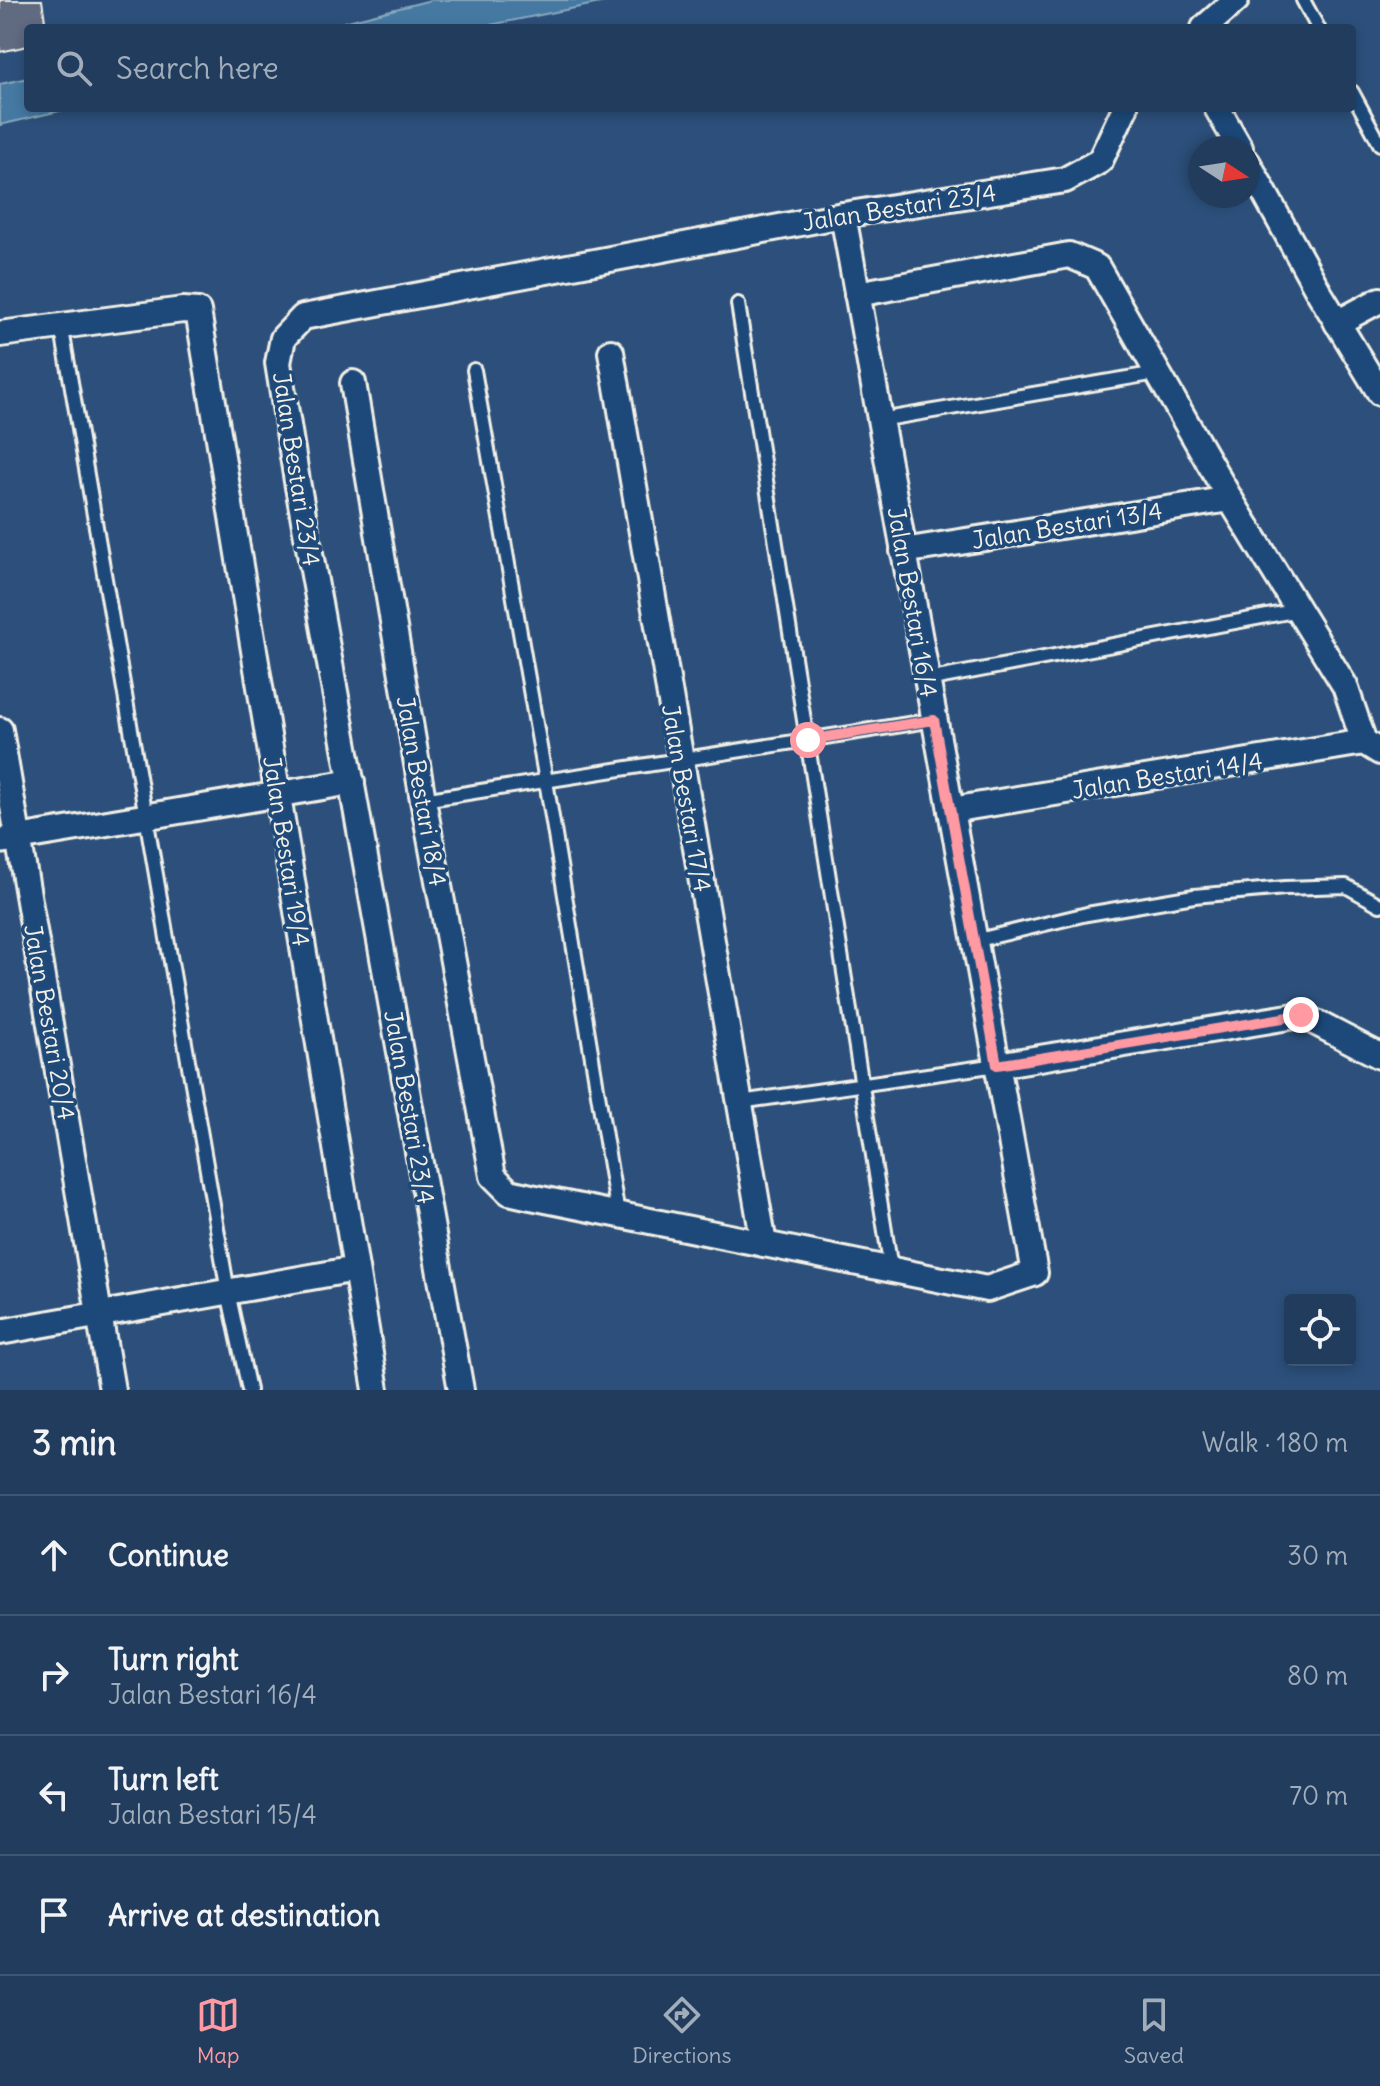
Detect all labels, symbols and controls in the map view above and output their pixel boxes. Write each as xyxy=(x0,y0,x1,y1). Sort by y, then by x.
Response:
search box xyxy=(24,24,1356,112)
icon: search xyxy=(52,46,96,90)
text: Search here xyxy=(116,49,279,87)
north arrow xyxy=(1188,136,1260,208)
street label: Jalan Bestari 23/4 xyxy=(800,177,998,237)
street label: Jalan Bestari 23/4 xyxy=(267,370,327,568)
street label: Jalan Bestari 13/4 xyxy=(970,495,1164,555)
street label: Jalan Bestari 16/4 xyxy=(881,504,945,700)
street label: Jalan Bestari 18/4 xyxy=(390,693,454,889)
street label: Jalan Bestari 17/4 xyxy=(656,702,718,894)
route start xyxy=(790,722,826,758)
street label: Jalan Bestari 14/4 xyxy=(1069,745,1265,805)
street label: Jalan Bestari 19/4 xyxy=(257,754,317,948)
street label: Jalan Bestari 20/4 xyxy=(18,922,82,1122)
route end xyxy=(1283,997,1319,1033)
street label: Jalan Bestari 23/4 xyxy=(378,1008,442,1206)
map controls xyxy=(1284,1294,1356,1366)
button: locate xyxy=(1284,1294,1356,1366)
text: 3 min xyxy=(32,1421,117,1464)
text: Walk · 180 m xyxy=(1202,1426,1348,1459)
icon: ahead xyxy=(32,1533,76,1577)
text: Continue xyxy=(108,1536,229,1574)
text: 30 m xyxy=(1287,1539,1348,1572)
text: Turn right xyxy=(108,1640,239,1678)
icon: right xyxy=(32,1653,76,1697)
text: 80 m xyxy=(1287,1659,1348,1692)
text: Jalan Bestari 16/4 xyxy=(108,1678,317,1711)
text: Turn left xyxy=(108,1760,219,1798)
icon: left xyxy=(32,1773,76,1817)
text: 70 m xyxy=(1289,1779,1348,1812)
text: Jalan Bestari 15/4 xyxy=(108,1798,317,1831)
icon: arrive xyxy=(32,1893,76,1937)
text: Arrive at destination xyxy=(108,1896,380,1934)
tab: Map xyxy=(196,1993,240,2069)
tab: Directions xyxy=(632,1993,732,2069)
tab: Saved xyxy=(1124,1993,1184,2069)

